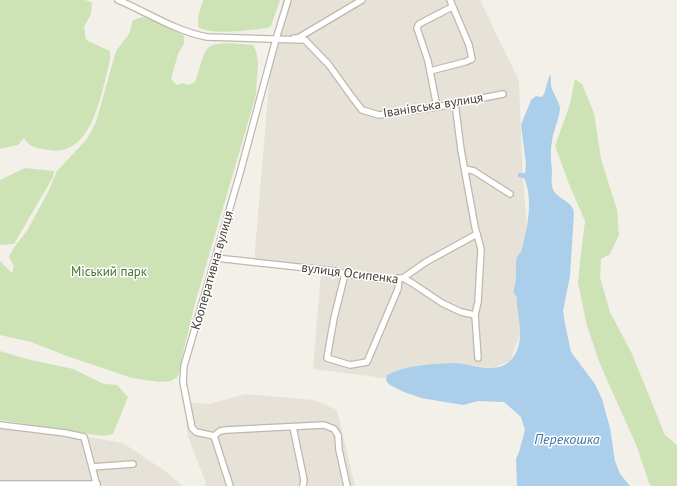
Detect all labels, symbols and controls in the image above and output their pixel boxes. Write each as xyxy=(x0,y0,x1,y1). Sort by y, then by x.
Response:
street label: Іванівська вулиця xyxy=(382,89,484,121)
street label: Кооперативна вулиця xyxy=(187,209,237,331)
street label: вулиця Осипенка xyxy=(300,259,400,287)
park label: Міський парк xyxy=(71,263,148,280)
water label: Перекошка xyxy=(534,430,600,448)

